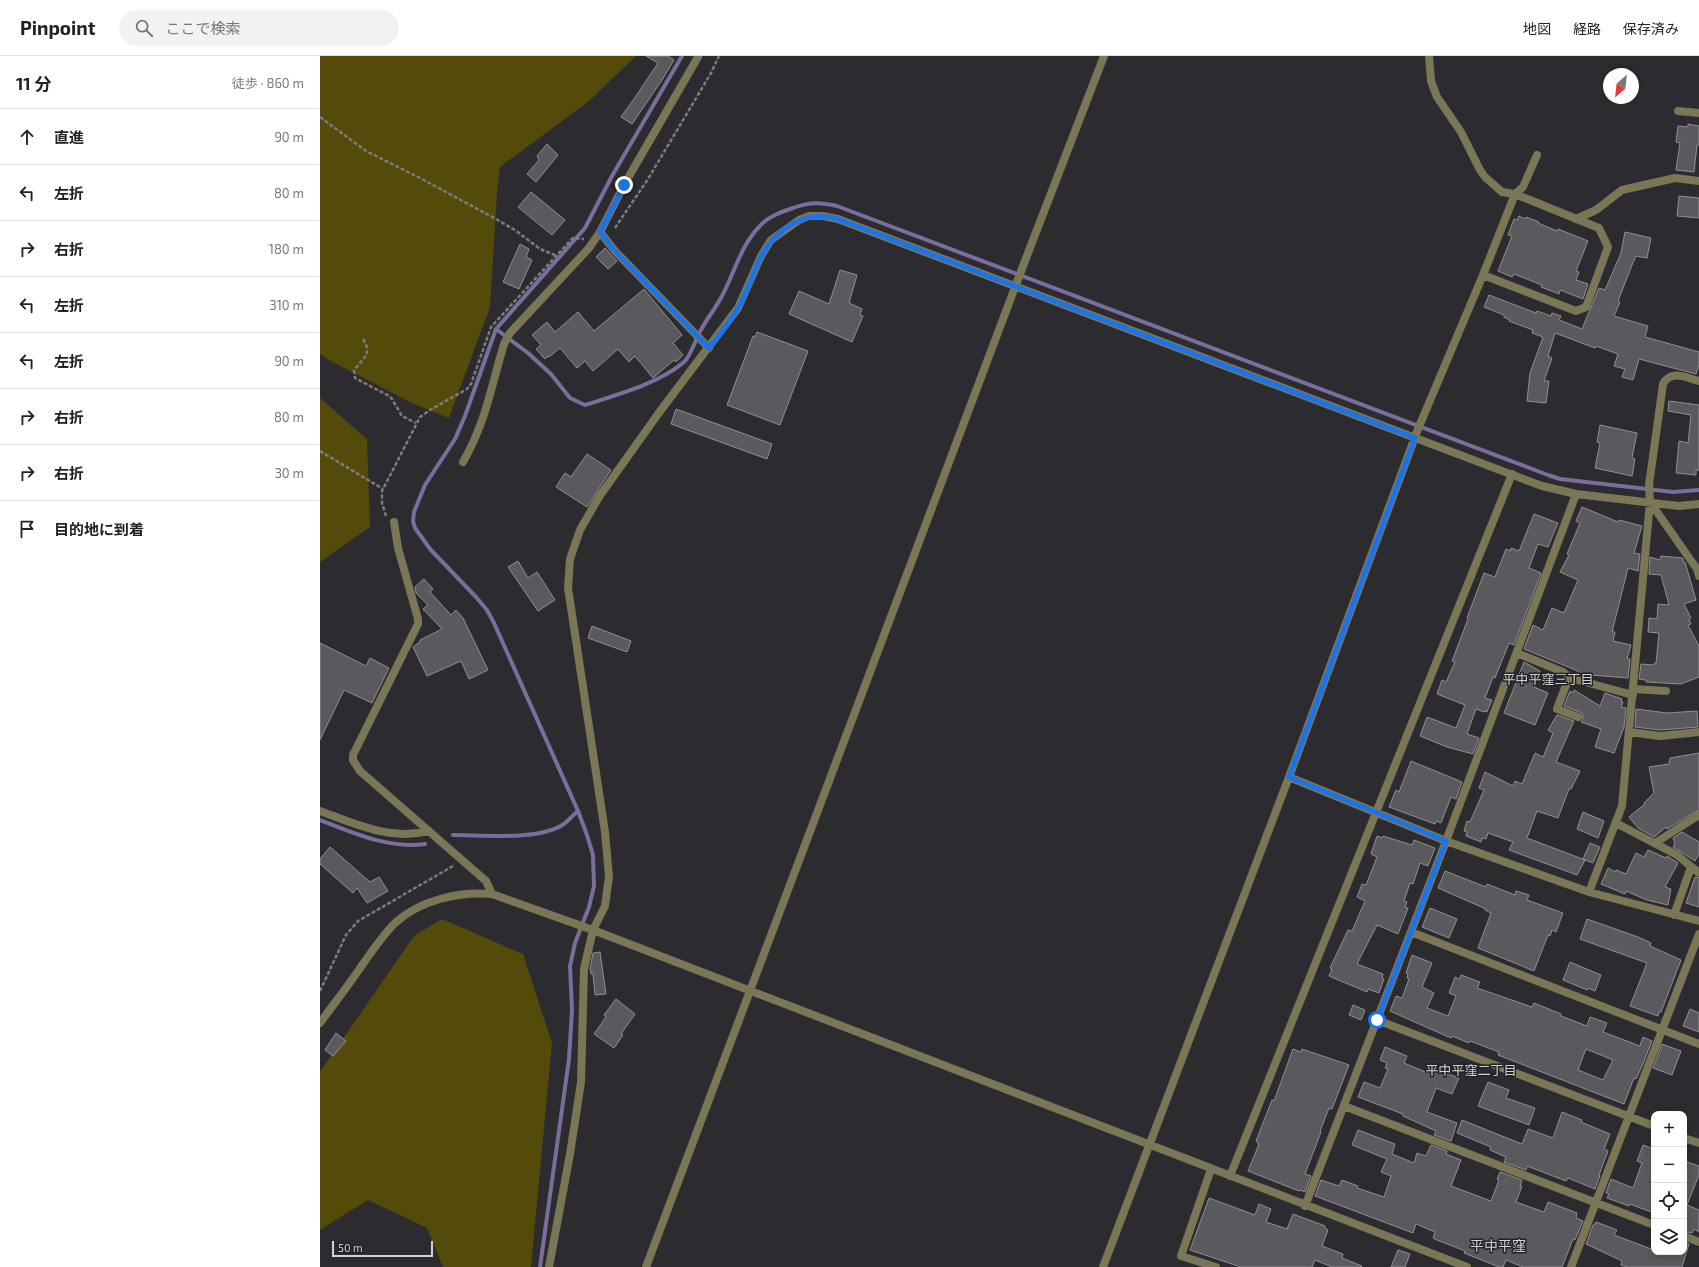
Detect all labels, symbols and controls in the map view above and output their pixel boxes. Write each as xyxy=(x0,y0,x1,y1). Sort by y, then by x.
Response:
search box xyxy=(119,10,399,46)
text: Pinpoint xyxy=(20,16,95,39)
icon: search xyxy=(133,17,155,39)
text: ここで検索 xyxy=(165,19,240,37)
text: 地図 xyxy=(1523,20,1551,37)
text: 経路 xyxy=(1573,20,1601,37)
text: 保存済み xyxy=(1623,20,1679,37)
north arrow xyxy=(1603,68,1639,104)
text: 11 分 xyxy=(16,73,51,93)
text: 徒歩 · 860 m xyxy=(232,75,304,91)
icon: ahead xyxy=(16,126,38,148)
text: 直進 xyxy=(54,128,84,146)
text: 90 m xyxy=(274,129,304,145)
route end xyxy=(615,176,633,194)
icon: left xyxy=(16,182,38,204)
text: 左折 xyxy=(54,184,84,202)
text: 80 m xyxy=(274,185,304,201)
icon: right xyxy=(16,238,38,260)
text: 右折 xyxy=(54,240,84,258)
text: 180 m xyxy=(269,241,304,257)
icon: left xyxy=(16,294,38,316)
text: 左折 xyxy=(54,296,84,314)
text: 310 m xyxy=(269,297,304,313)
icon: left xyxy=(16,350,38,372)
text: 左折 xyxy=(54,352,84,370)
text: 90 m xyxy=(274,353,304,369)
icon: right xyxy=(16,406,38,428)
text: 右折 xyxy=(54,408,84,426)
text: 80 m xyxy=(274,409,304,425)
icon: right xyxy=(16,462,38,484)
text: 右折 xyxy=(54,464,84,482)
text: 30 m xyxy=(275,465,304,481)
icon: arrive xyxy=(16,518,38,540)
text: 目的地に到着 xyxy=(54,520,144,538)
district label: 平中平窪三丁目 xyxy=(1502,671,1594,687)
route start xyxy=(1368,1011,1386,1029)
district label: 平中平窪二丁目 xyxy=(1425,1062,1517,1078)
map controls xyxy=(1651,1111,1687,1255)
button: + xyxy=(1651,1111,1687,1147)
button: − xyxy=(1651,1147,1687,1183)
button: locate xyxy=(1651,1183,1687,1219)
button: layers xyxy=(1651,1219,1687,1255)
district label: 平中平窪 xyxy=(1470,1237,1526,1254)
scale bar xyxy=(332,1239,433,1258)
text: 50 m xyxy=(338,1241,363,1254)

